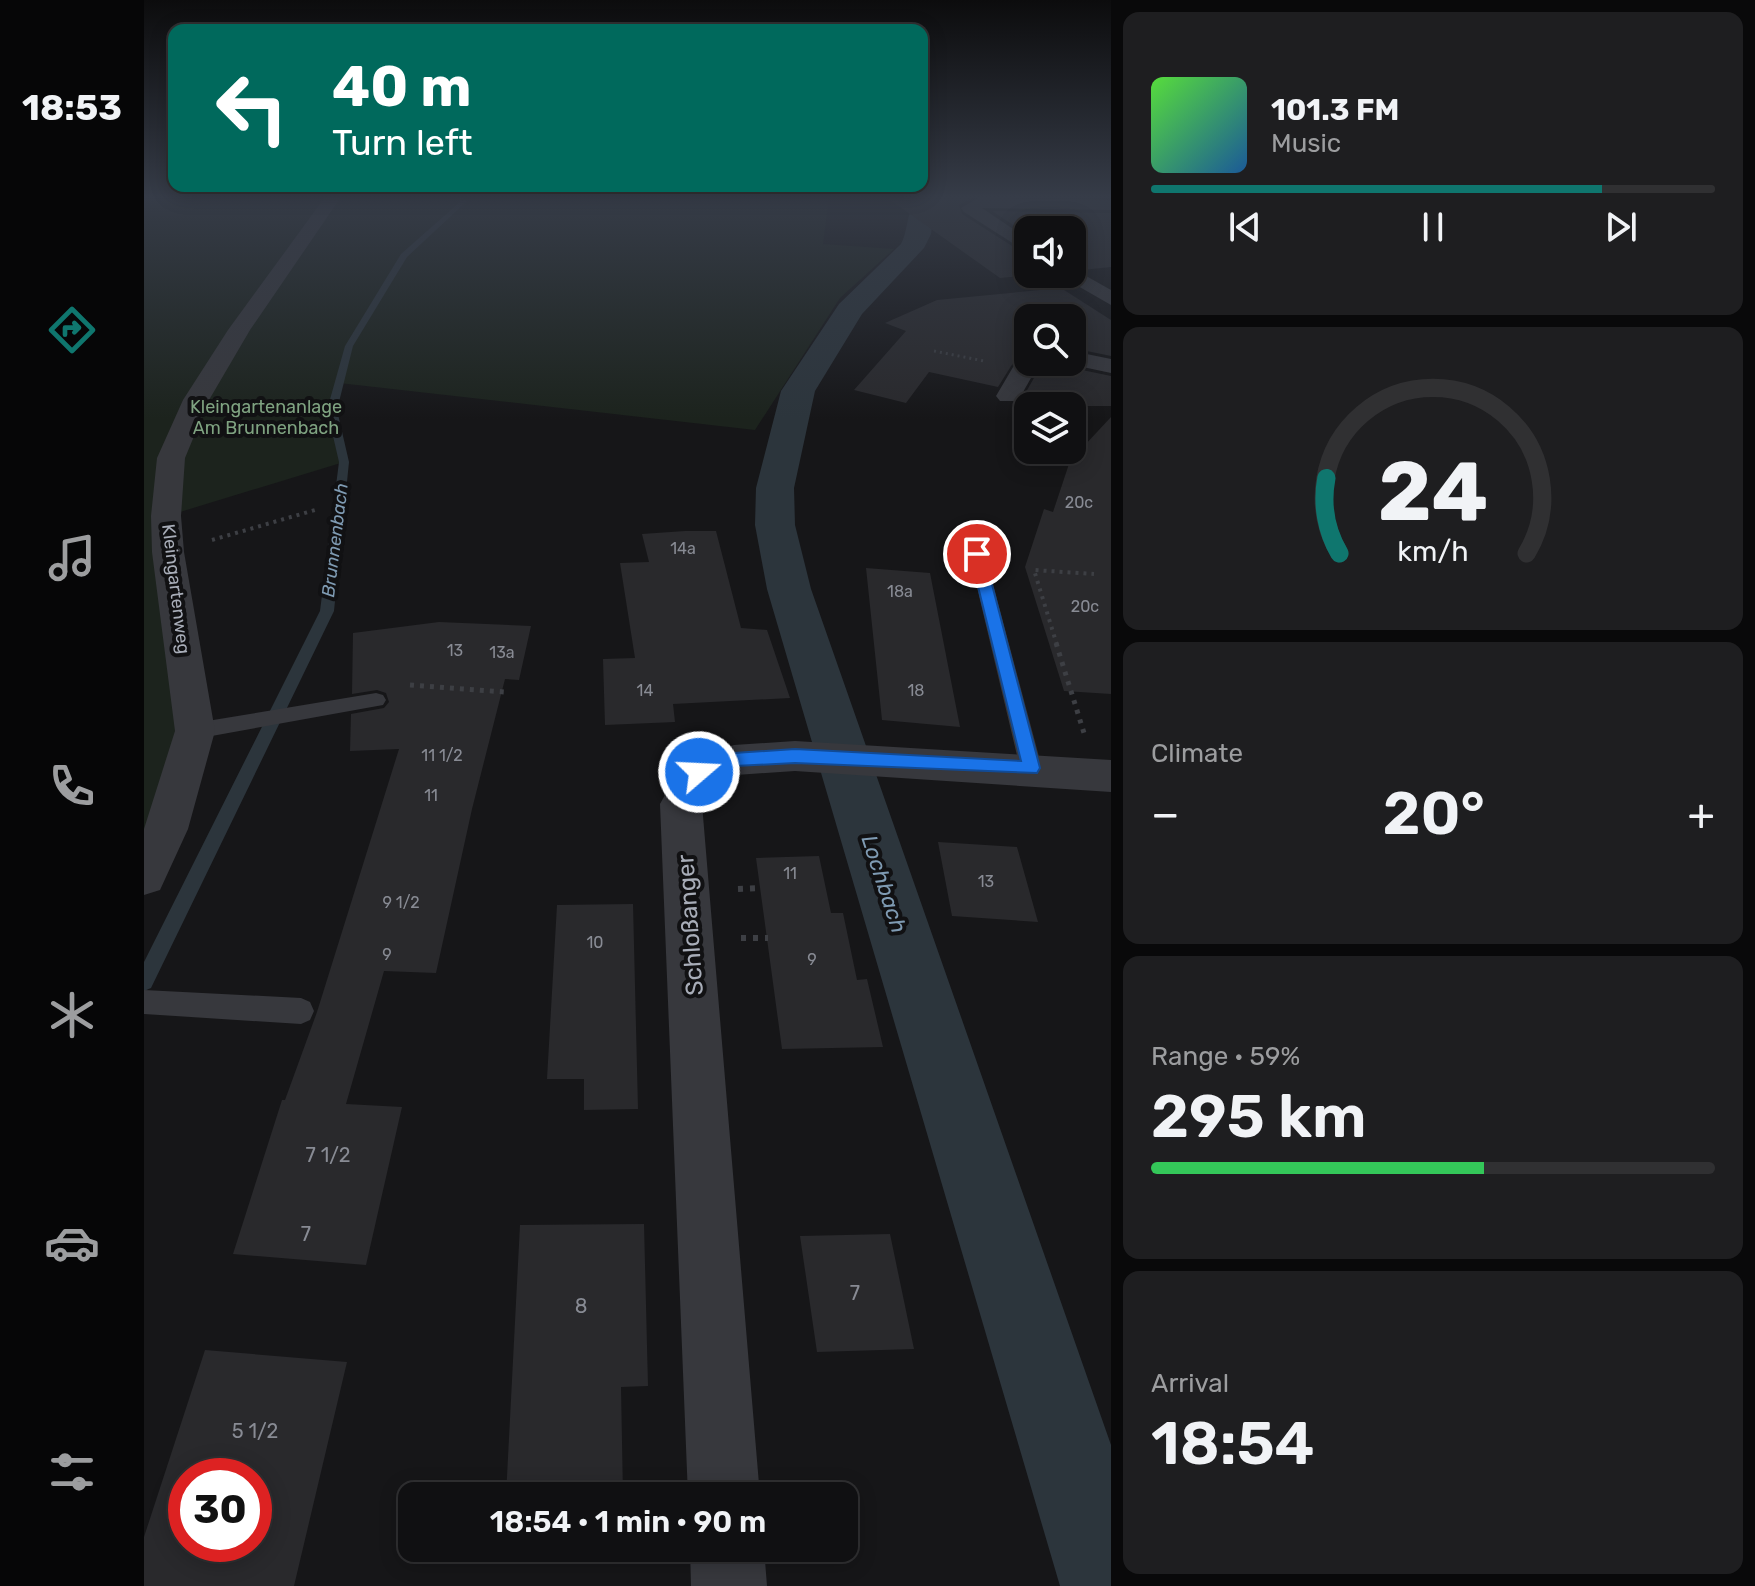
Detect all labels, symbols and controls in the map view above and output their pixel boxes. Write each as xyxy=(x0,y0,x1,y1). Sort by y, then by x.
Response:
text: 40 m xyxy=(332,54,472,120)
icon: left xyxy=(200,56,304,160)
text: 18:53 xyxy=(22,86,122,129)
text: 101.3 FM xyxy=(1271,92,1399,128)
text: Turn left xyxy=(332,121,473,164)
text: Music xyxy=(1271,128,1341,159)
icon: previous xyxy=(1223,205,1267,249)
icon: pause xyxy=(1411,205,1455,249)
icon: next xyxy=(1599,205,1643,249)
map controls xyxy=(1014,216,1086,464)
button: sound xyxy=(1014,216,1086,288)
icon: directions xyxy=(44,302,100,358)
button: search xyxy=(1014,304,1086,376)
button: layers xyxy=(1014,392,1086,464)
park label: Kleingartenanlage Am Brunnenbach xyxy=(190,396,342,439)
text: 24 xyxy=(1378,442,1488,541)
water label: Brunnenbach xyxy=(317,482,353,598)
house number: 20c xyxy=(1065,493,1093,512)
pin xyxy=(943,520,1011,588)
street label: Kleingartenweg xyxy=(157,523,195,655)
icon: music xyxy=(44,530,100,586)
icon: arrive xyxy=(955,532,999,576)
text: km/h xyxy=(1397,534,1469,568)
house number: 14a xyxy=(670,539,696,558)
house number: 18a xyxy=(887,582,913,601)
house number: 20c xyxy=(1071,597,1099,616)
house number: 13 xyxy=(447,641,463,660)
house number: 13a xyxy=(489,643,515,662)
house number: 14 xyxy=(637,681,653,700)
house number: 18 xyxy=(907,681,925,700)
position arrow xyxy=(657,730,741,814)
text: Climate xyxy=(1151,738,1243,769)
house number: 11 1/2 xyxy=(421,746,463,765)
icon: phone xyxy=(44,758,100,814)
text: 20° xyxy=(1382,778,1485,849)
house number: 11 xyxy=(424,786,438,805)
text: − xyxy=(1151,788,1180,840)
text: + xyxy=(1688,788,1715,840)
water label: Lochbach xyxy=(855,832,913,936)
street label: Schloßanger xyxy=(671,854,709,996)
house number: 11 xyxy=(783,864,797,883)
house number: 13 xyxy=(978,872,994,891)
house number: 9 1/2 xyxy=(382,893,420,912)
house number: 10 xyxy=(586,933,604,952)
house number: 9 xyxy=(382,945,392,964)
house number: 9 xyxy=(807,950,817,969)
icon: climate xyxy=(44,987,100,1043)
text: Range · 59% xyxy=(1151,1041,1300,1072)
text: 295 km xyxy=(1151,1081,1367,1152)
house number: 7 1/2 xyxy=(306,1143,350,1167)
icon: car xyxy=(44,1215,100,1271)
house number: 7 xyxy=(301,1222,311,1246)
house number: 7 xyxy=(850,1281,860,1305)
house number: 8 xyxy=(575,1294,587,1318)
text: Arrival xyxy=(1151,1368,1229,1399)
text: 18:54 xyxy=(1151,1408,1315,1479)
house number: 5 1/2 xyxy=(232,1419,278,1443)
icon: filters xyxy=(44,1444,100,1500)
speed limit sign: 30 xyxy=(168,1458,272,1562)
text: 18:54 · 1 min · 90 m xyxy=(490,1504,766,1540)

